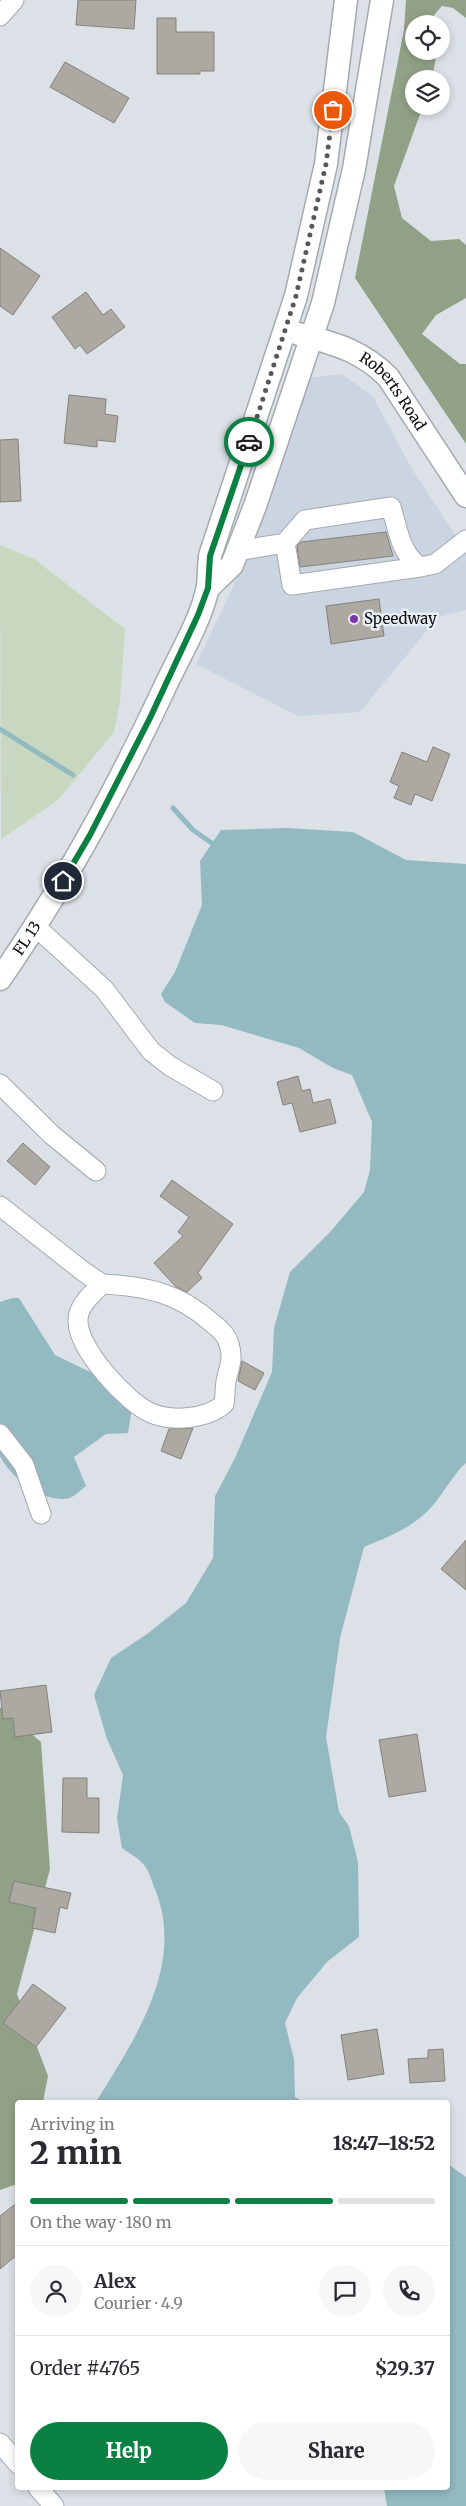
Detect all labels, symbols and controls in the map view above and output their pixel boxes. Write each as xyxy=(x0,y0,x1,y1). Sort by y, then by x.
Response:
map controls xyxy=(405,15,450,115)
button: locate xyxy=(405,15,450,60)
button: layers xyxy=(405,70,450,115)
pin xyxy=(312,89,354,131)
icon: bag xyxy=(319,96,347,124)
street label: Roberts Road xyxy=(356,347,430,434)
courier xyxy=(224,417,274,467)
icon: car xyxy=(235,428,263,456)
place label: Speedway xyxy=(364,609,437,628)
marker: Speedway xyxy=(348,613,360,625)
pin xyxy=(42,860,84,902)
icon: home xyxy=(49,867,77,895)
street label: FL 13 xyxy=(9,917,45,959)
text: Arriving in xyxy=(30,2114,115,2134)
text: 18:47–18:52 xyxy=(333,2131,435,2155)
text: 2 min xyxy=(30,2133,122,2173)
text: On the way · 180 m xyxy=(30,2212,172,2232)
button: person xyxy=(30,2265,82,2317)
button: chat xyxy=(319,2265,371,2317)
button: phone xyxy=(383,2265,435,2317)
text: Alex xyxy=(94,2269,136,2293)
text: Courier · 4.9 xyxy=(94,2293,183,2313)
text: Order #4765 xyxy=(30,2356,140,2380)
text: $29.37 xyxy=(375,2356,435,2380)
button: Help xyxy=(30,2422,228,2480)
button: Share xyxy=(238,2422,435,2480)

